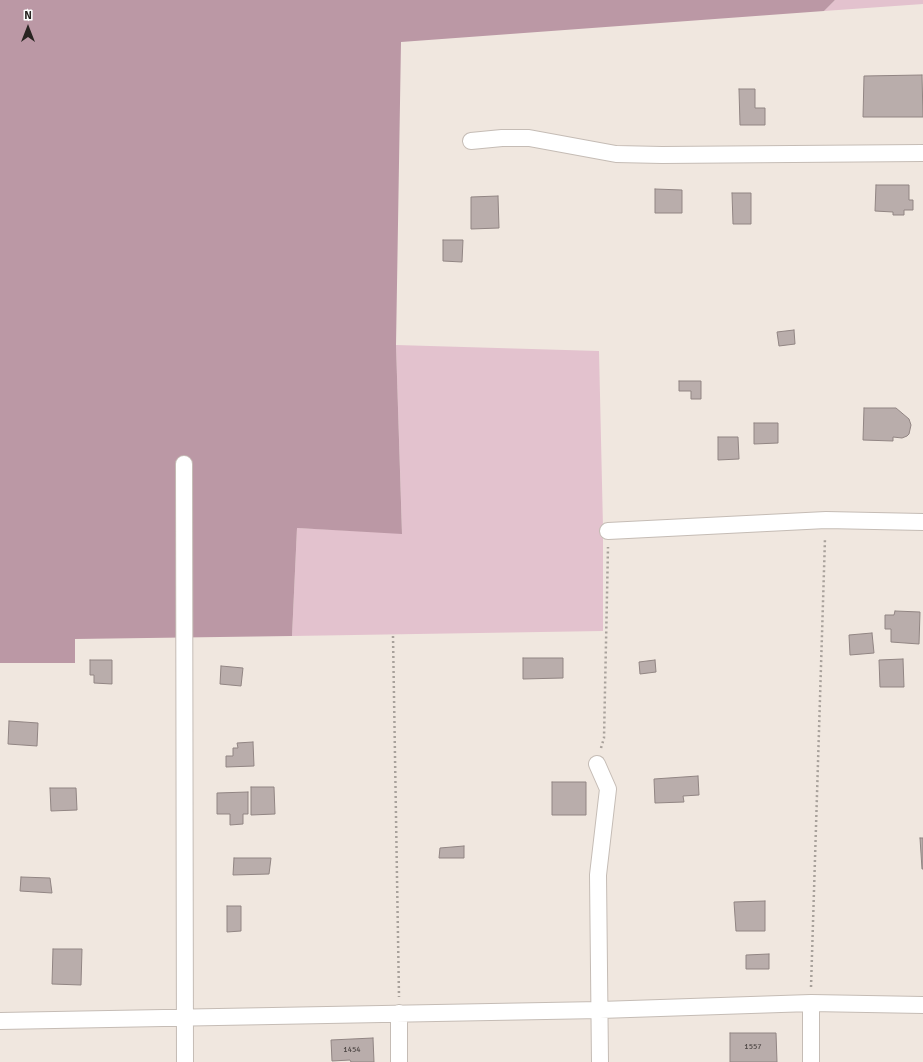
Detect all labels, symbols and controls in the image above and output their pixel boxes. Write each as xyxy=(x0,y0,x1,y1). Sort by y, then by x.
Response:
north arrow xyxy=(8,8,48,48)
text: N xyxy=(24,9,32,22)
house number: 1557 xyxy=(744,1042,762,1052)
house number: 1454 xyxy=(343,1045,361,1055)

